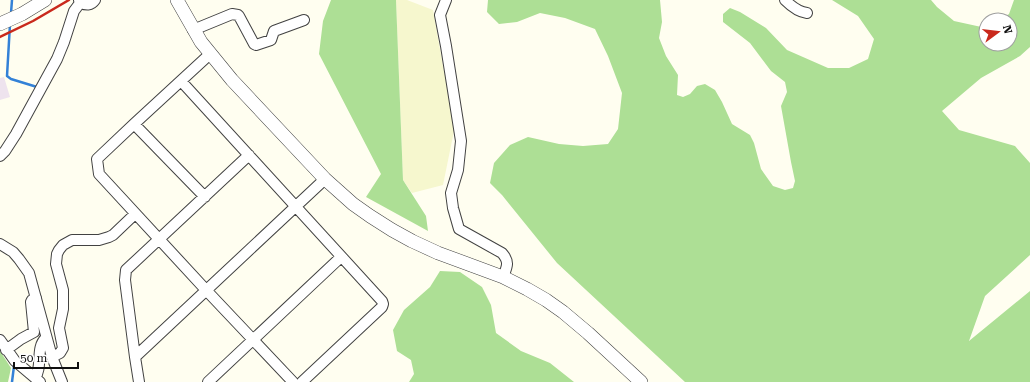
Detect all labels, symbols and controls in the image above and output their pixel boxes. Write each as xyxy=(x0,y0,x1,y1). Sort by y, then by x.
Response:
north arrow xyxy=(978,12,1018,52)
text: N xyxy=(1000,24,1015,36)
scale bar xyxy=(14,344,78,370)
text: 50 m xyxy=(20,351,47,365)

